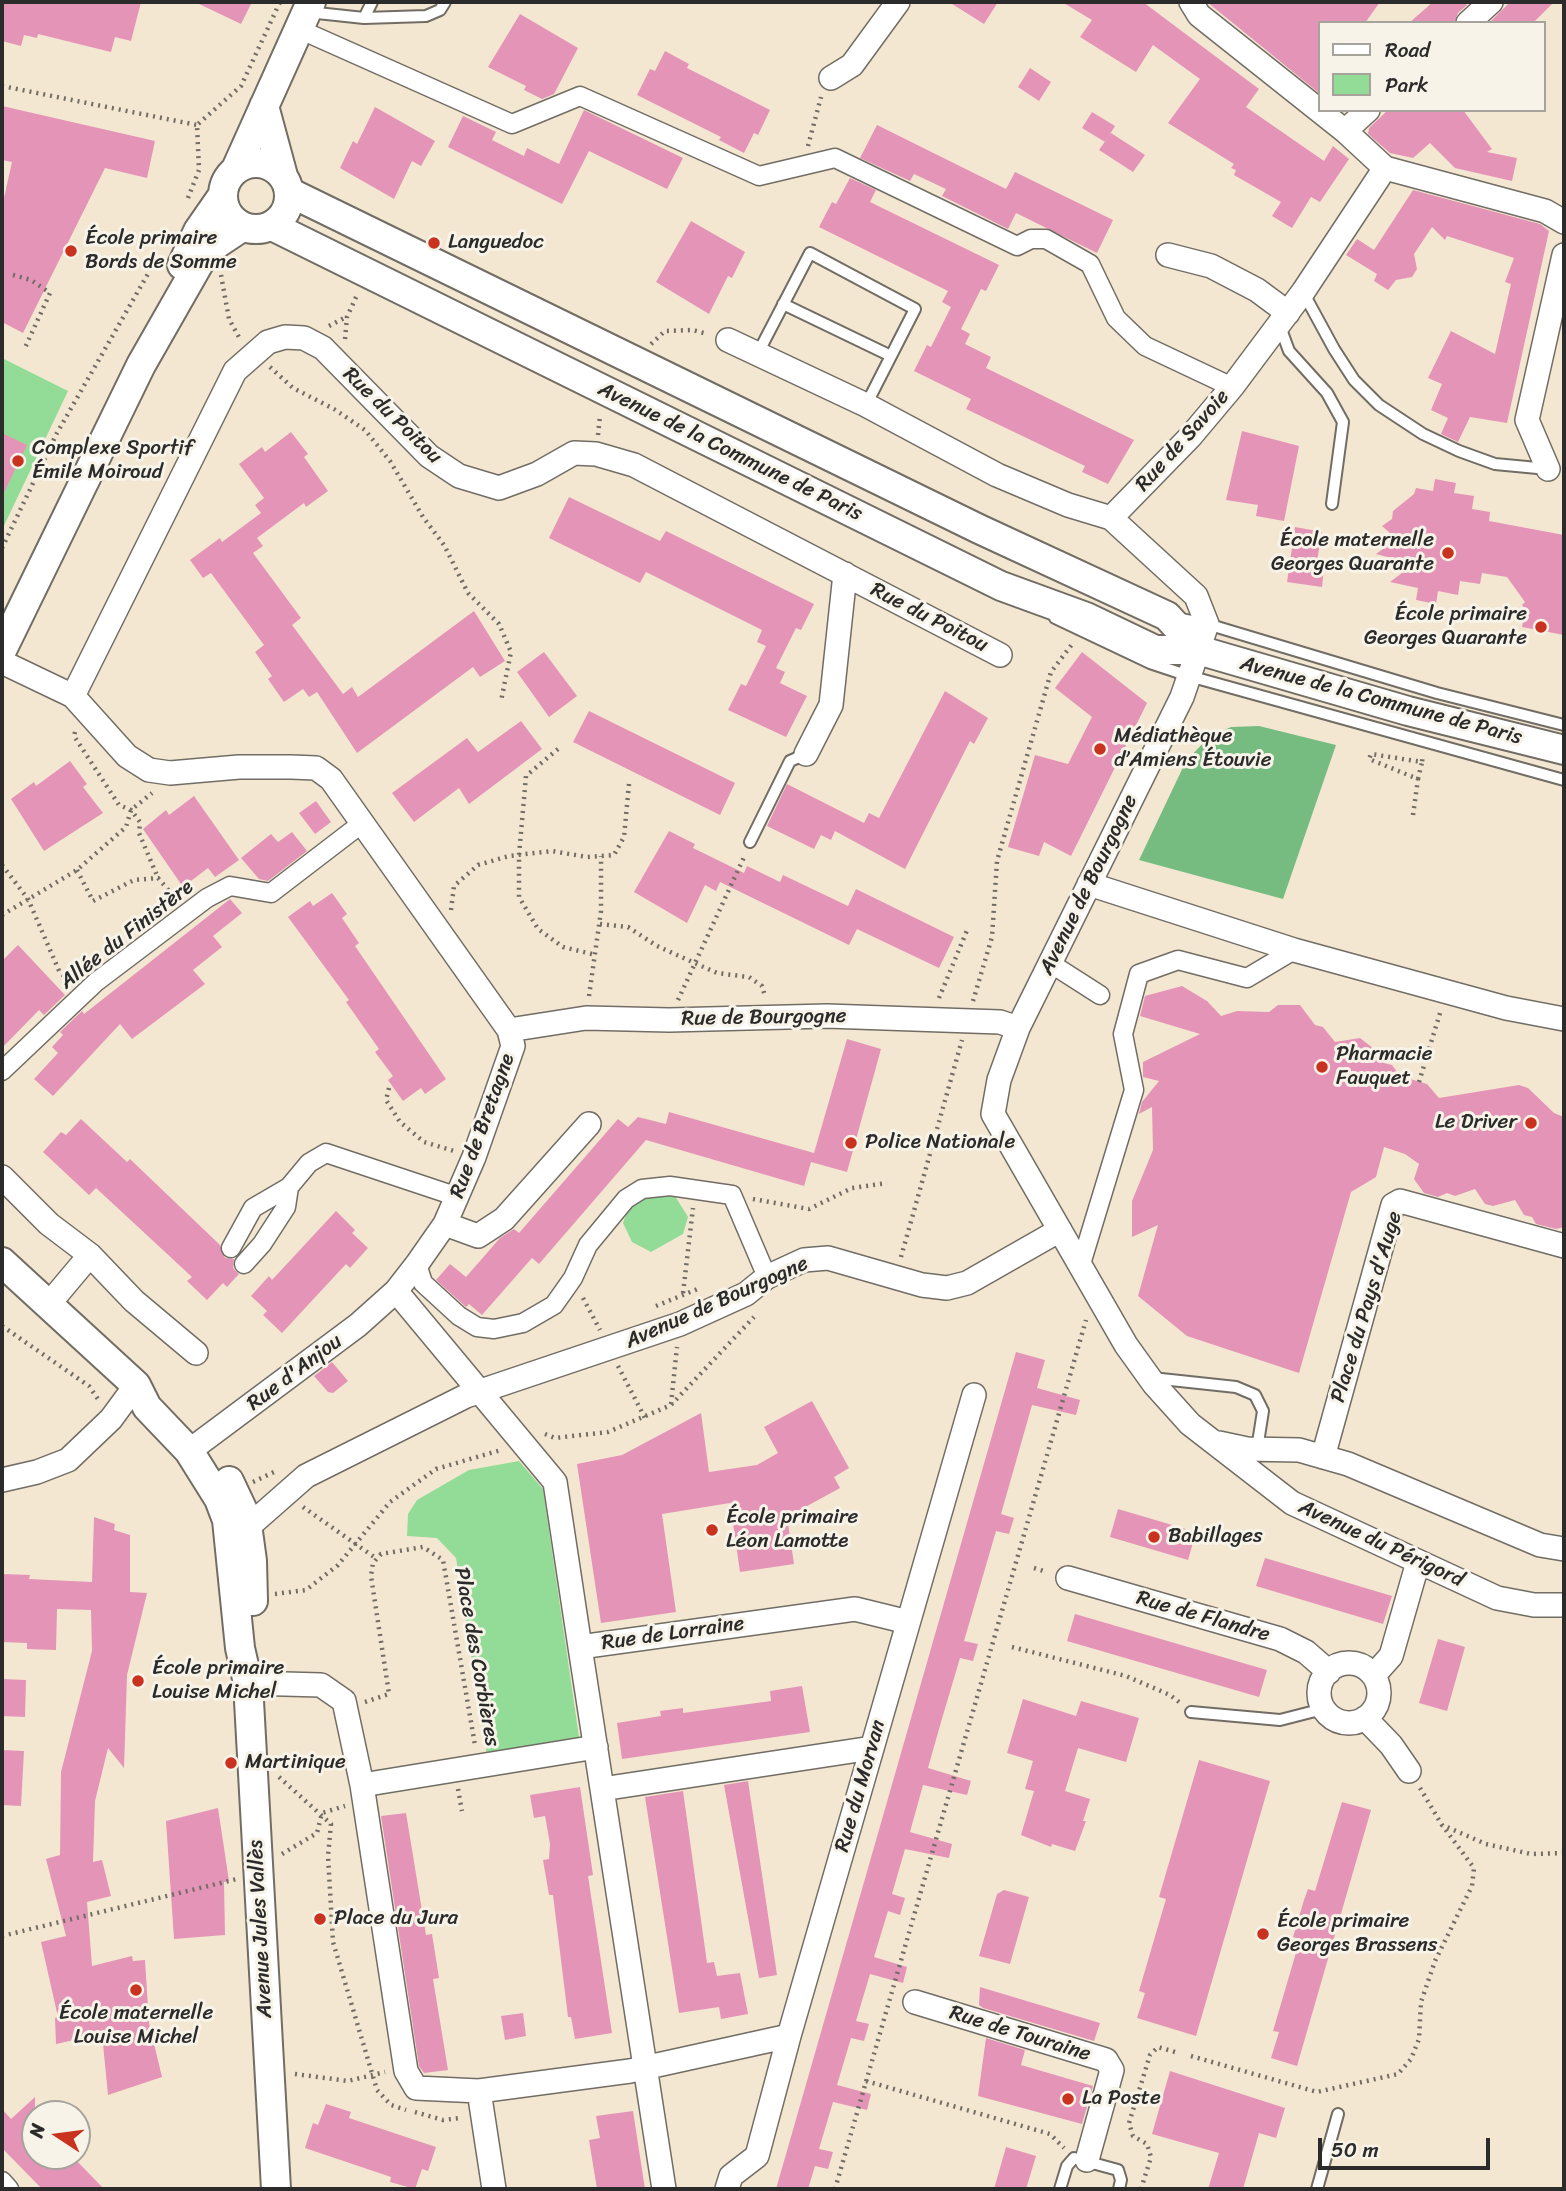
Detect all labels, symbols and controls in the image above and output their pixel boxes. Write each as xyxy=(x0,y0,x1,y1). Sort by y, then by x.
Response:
legend xyxy=(1318,21,1545,112)
text: Road xyxy=(1385,31,1430,69)
text: Park xyxy=(1385,66,1428,104)
place label: École primaire Bords de Somme xyxy=(85,226,237,276)
place label: Languedoc xyxy=(448,230,544,256)
marker: Languedoc xyxy=(426,235,442,251)
marker: École primaire Bords de Somme xyxy=(63,243,79,259)
street label: Rue du Poitou xyxy=(337,362,447,470)
street label: Avenue de la Commune de Paris xyxy=(594,377,866,527)
street label: Rue de Savoie xyxy=(1131,385,1235,497)
place label: Complexe Sportif Émile Moiroud xyxy=(32,436,193,486)
marker: Complexe Sportif Émile Moiroud xyxy=(10,453,26,469)
place label: École maternelle Georges Quarante xyxy=(1271,528,1434,578)
marker: École maternelle Georges Quarante xyxy=(1440,545,1456,561)
street label: Rue du Poitou xyxy=(866,578,992,658)
place label: École primaire Georges Quarante xyxy=(1364,602,1527,652)
marker: École primaire Georges Quarante xyxy=(1533,619,1549,635)
street label: Avenue de la Commune de Paris xyxy=(1237,651,1525,751)
place label: Médiathèque d’Amiens Étouvie xyxy=(1114,724,1271,774)
marker: Médiathèque d’Amiens Étouvie xyxy=(1092,741,1108,757)
street label: Avenue de Bourgogne xyxy=(1034,791,1144,979)
street label: Allée du Finistère xyxy=(55,875,199,995)
street label: Rue de Bourgogne xyxy=(681,1004,847,1032)
place label: Pharmacie Fauquet xyxy=(1336,1042,1433,1092)
street label: Rue de Bretagne xyxy=(445,1050,521,1202)
marker: Pharmacie Fauquet xyxy=(1314,1059,1330,1075)
place label: Le Driver xyxy=(1435,1110,1517,1136)
marker: Le Driver xyxy=(1523,1115,1539,1131)
place label: Police Nationale xyxy=(865,1130,1015,1156)
marker: Police Nationale xyxy=(843,1135,859,1151)
street label: Place du Pays d'Auge xyxy=(1326,1208,1408,1406)
street label: Avenue de Bourgogne xyxy=(622,1251,812,1355)
street label: Rue d'Anjou xyxy=(243,1329,347,1417)
street label: Avenue du Périgord xyxy=(1294,1495,1468,1593)
place label: École primaire Léon Lamotte xyxy=(726,1505,858,1555)
marker: École primaire Léon Lamotte xyxy=(704,1522,720,1538)
place label: Babillages xyxy=(1168,1524,1263,1550)
marker: Babillages xyxy=(1146,1529,1162,1545)
street label: Place des Corbières xyxy=(448,1565,504,1749)
street label: Rue de Flandre xyxy=(1134,1586,1272,1648)
street label: Rue de Lorraine xyxy=(600,1612,746,1656)
place label: École primaire Louise Michel xyxy=(152,1656,284,1706)
marker: École primaire Louise Michel xyxy=(130,1673,146,1689)
street label: Rue du Morvan xyxy=(830,1717,892,1855)
place label: Martinique xyxy=(245,1750,346,1776)
marker: Martinique xyxy=(223,1755,239,1771)
street label: Avenue Jules Vallès xyxy=(244,1839,278,2019)
place label: Place du Jura xyxy=(334,1906,458,1932)
place label: École primaire Georges Brassens xyxy=(1277,1909,1437,1959)
marker: Place du Jura xyxy=(312,1911,328,1927)
marker: École primaire Georges Brassens xyxy=(1255,1926,1271,1942)
marker: École maternelle Louise Michel xyxy=(128,1982,144,1998)
place label: École maternelle Louise Michel xyxy=(59,2001,213,2051)
street label: Rue de Touraine xyxy=(946,2001,1094,2067)
place label: La Poste xyxy=(1082,2086,1161,2112)
marker: La Poste xyxy=(1060,2091,1076,2107)
north arrow xyxy=(21,2100,91,2170)
text: N xyxy=(19,2120,55,2141)
scale bar xyxy=(1321,2124,1492,2168)
text: 50 m xyxy=(1331,2131,1379,2169)

